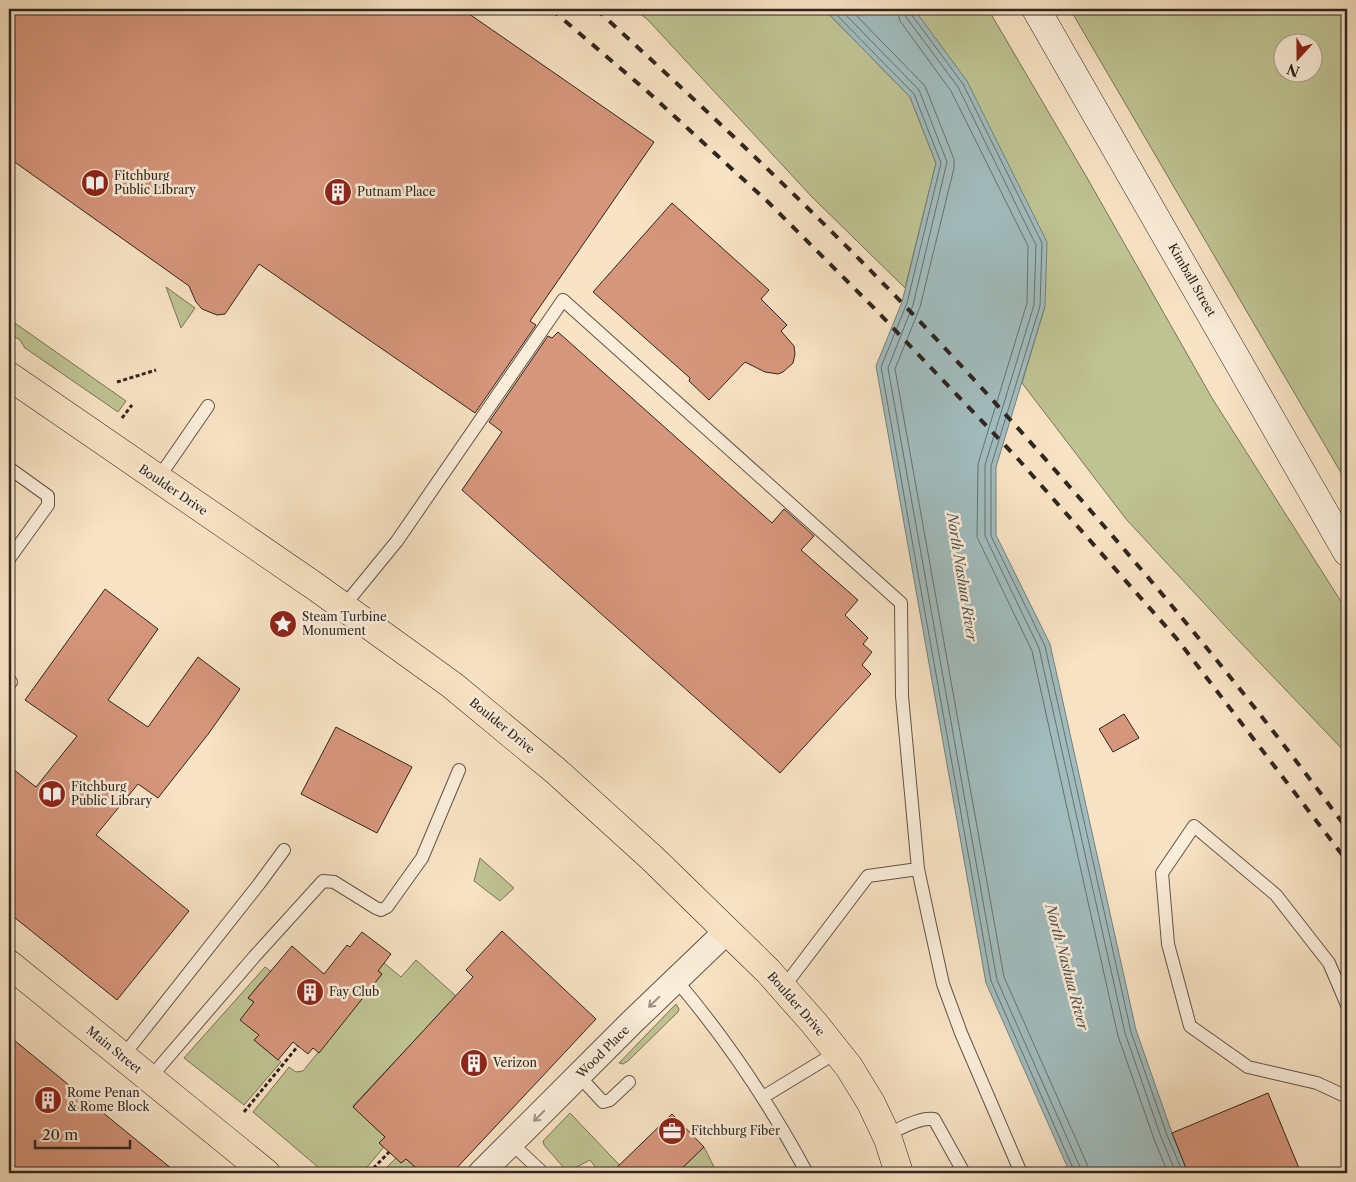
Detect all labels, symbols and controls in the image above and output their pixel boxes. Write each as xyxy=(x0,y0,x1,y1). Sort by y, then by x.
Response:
north arrow xyxy=(1274,32,1324,82)
text: N xyxy=(1284,60,1302,81)
library icon: Fitchburg Public LIbrary xyxy=(80,168,110,198)
place label: Fitchburg Public LIbrary xyxy=(114,168,196,197)
building icon: Putnam Place xyxy=(323,177,353,207)
place label: Putnam Place xyxy=(357,184,436,199)
street label: Kimball Street xyxy=(1165,240,1220,320)
street label: Boulder Drive xyxy=(136,461,211,518)
water label: North Nashua River xyxy=(943,510,981,644)
place icon: Steam Turbine Monument xyxy=(268,609,298,639)
place label: Steam Turbine Monument xyxy=(302,609,387,638)
street label: Boulder Drive xyxy=(467,695,538,757)
library icon: Fitchburg Public Library xyxy=(37,779,67,809)
place label: Fitchburg Public Library xyxy=(71,779,152,808)
water label: North Nashua River xyxy=(1041,901,1093,1034)
street label: Boulder Drive xyxy=(765,969,828,1039)
building icon: Fay Club xyxy=(295,977,325,1007)
place label: Fay Club xyxy=(329,984,379,999)
one-way arrow xyxy=(648,996,660,1008)
street label: Wood Place xyxy=(573,1022,632,1082)
street label: Main Street xyxy=(84,1023,146,1077)
building icon: Verizon xyxy=(459,1048,489,1078)
place label: Verizon xyxy=(492,1055,538,1070)
building icon: Rome Penan & Rome Block xyxy=(33,1085,63,1115)
place label: Rome Penan & Rome Block xyxy=(67,1085,151,1114)
one-way arrow xyxy=(533,1110,545,1122)
office icon: Fitchburg Fiber xyxy=(657,1116,687,1146)
scale bar xyxy=(35,1117,130,1149)
place label: Fitchburg Fiber xyxy=(691,1123,780,1138)
text: 20 m xyxy=(42,1125,78,1144)

